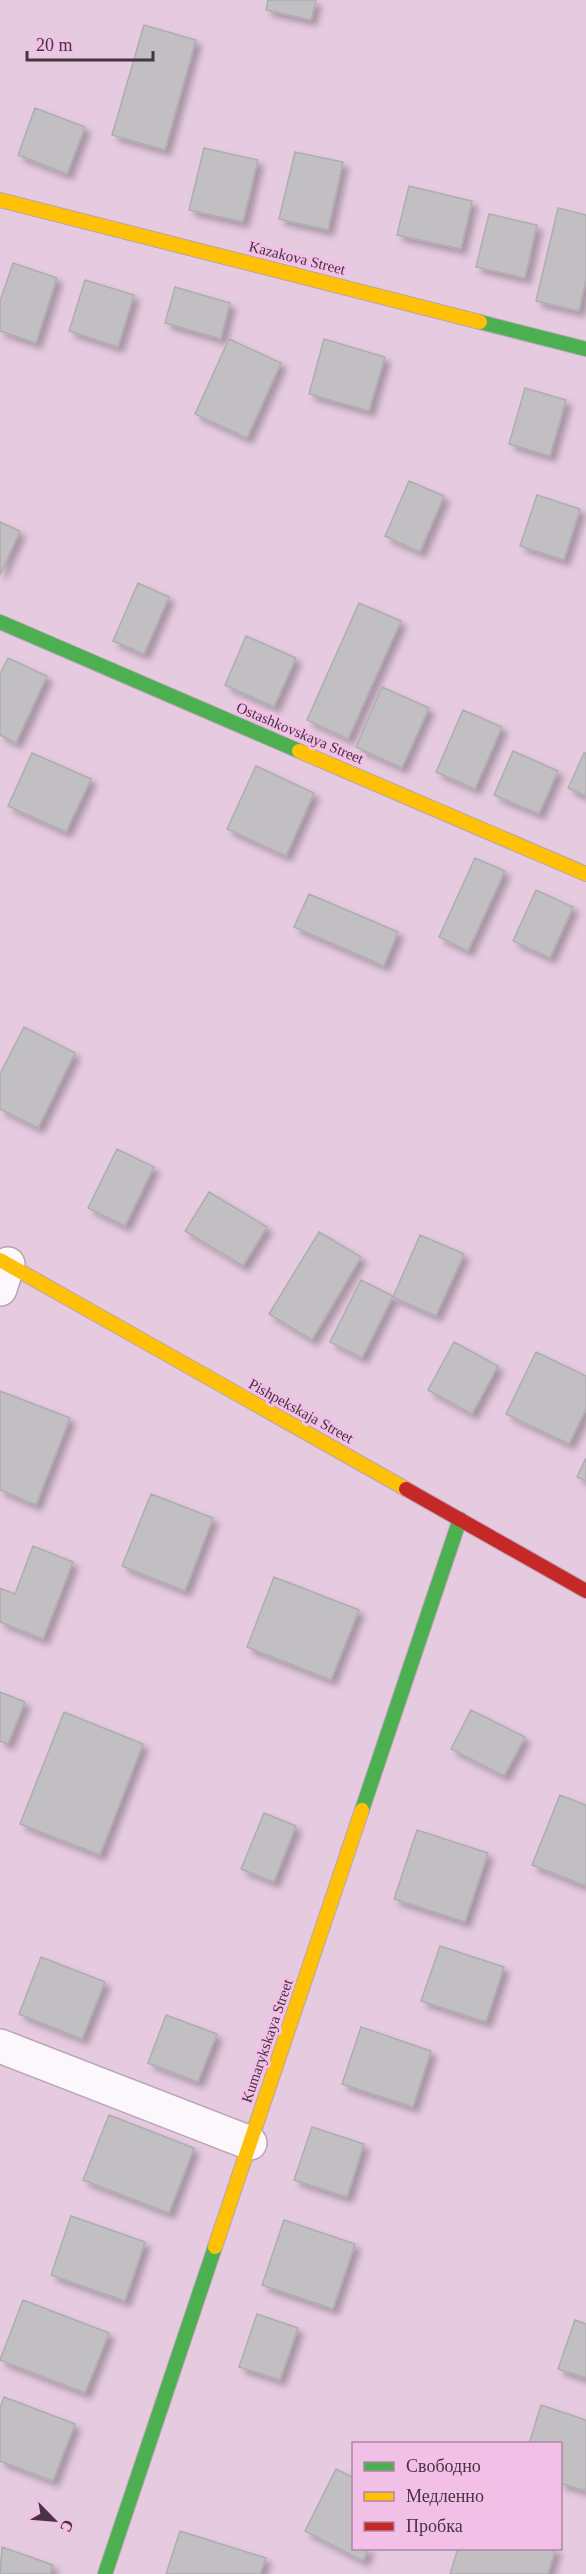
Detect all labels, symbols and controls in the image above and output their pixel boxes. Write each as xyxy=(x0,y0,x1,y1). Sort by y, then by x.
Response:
scale bar xyxy=(27,24,153,62)
text: 20 m xyxy=(36,35,73,55)
street label: Kazakova Street xyxy=(247,238,348,278)
street label: Ostashkovskaya Street xyxy=(234,699,367,767)
street label: Pishpekskaja Street xyxy=(246,1376,357,1447)
street label: Kumarykskaya Street xyxy=(238,1976,296,2105)
legend xyxy=(352,2442,562,2550)
text: Свободно xyxy=(406,2456,481,2476)
text: Медленно xyxy=(406,2486,484,2506)
north arrow xyxy=(24,2490,84,2550)
text: Пробка xyxy=(406,2516,463,2536)
text: С xyxy=(57,2517,77,2535)

